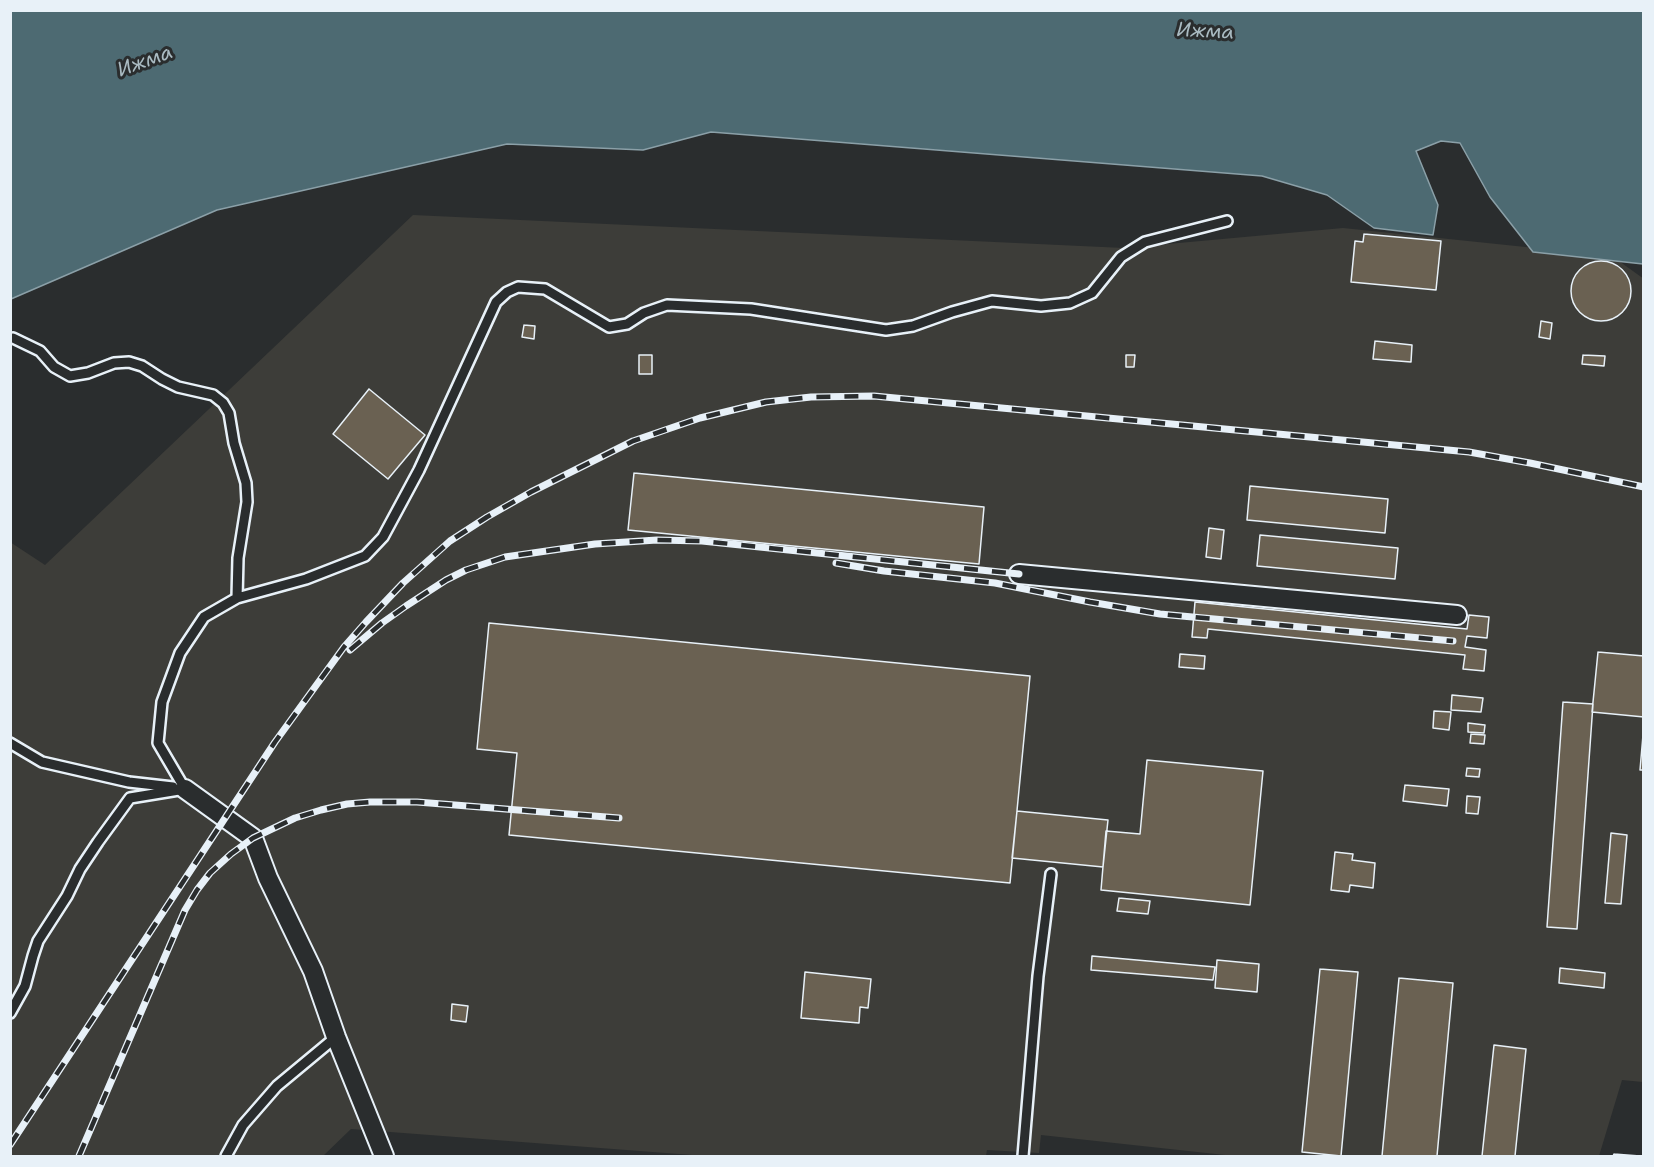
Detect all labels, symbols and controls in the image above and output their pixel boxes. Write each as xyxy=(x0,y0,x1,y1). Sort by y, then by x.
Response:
water label: Ижма xyxy=(1176,19,1234,45)
water label: Ижма xyxy=(114,41,176,83)

